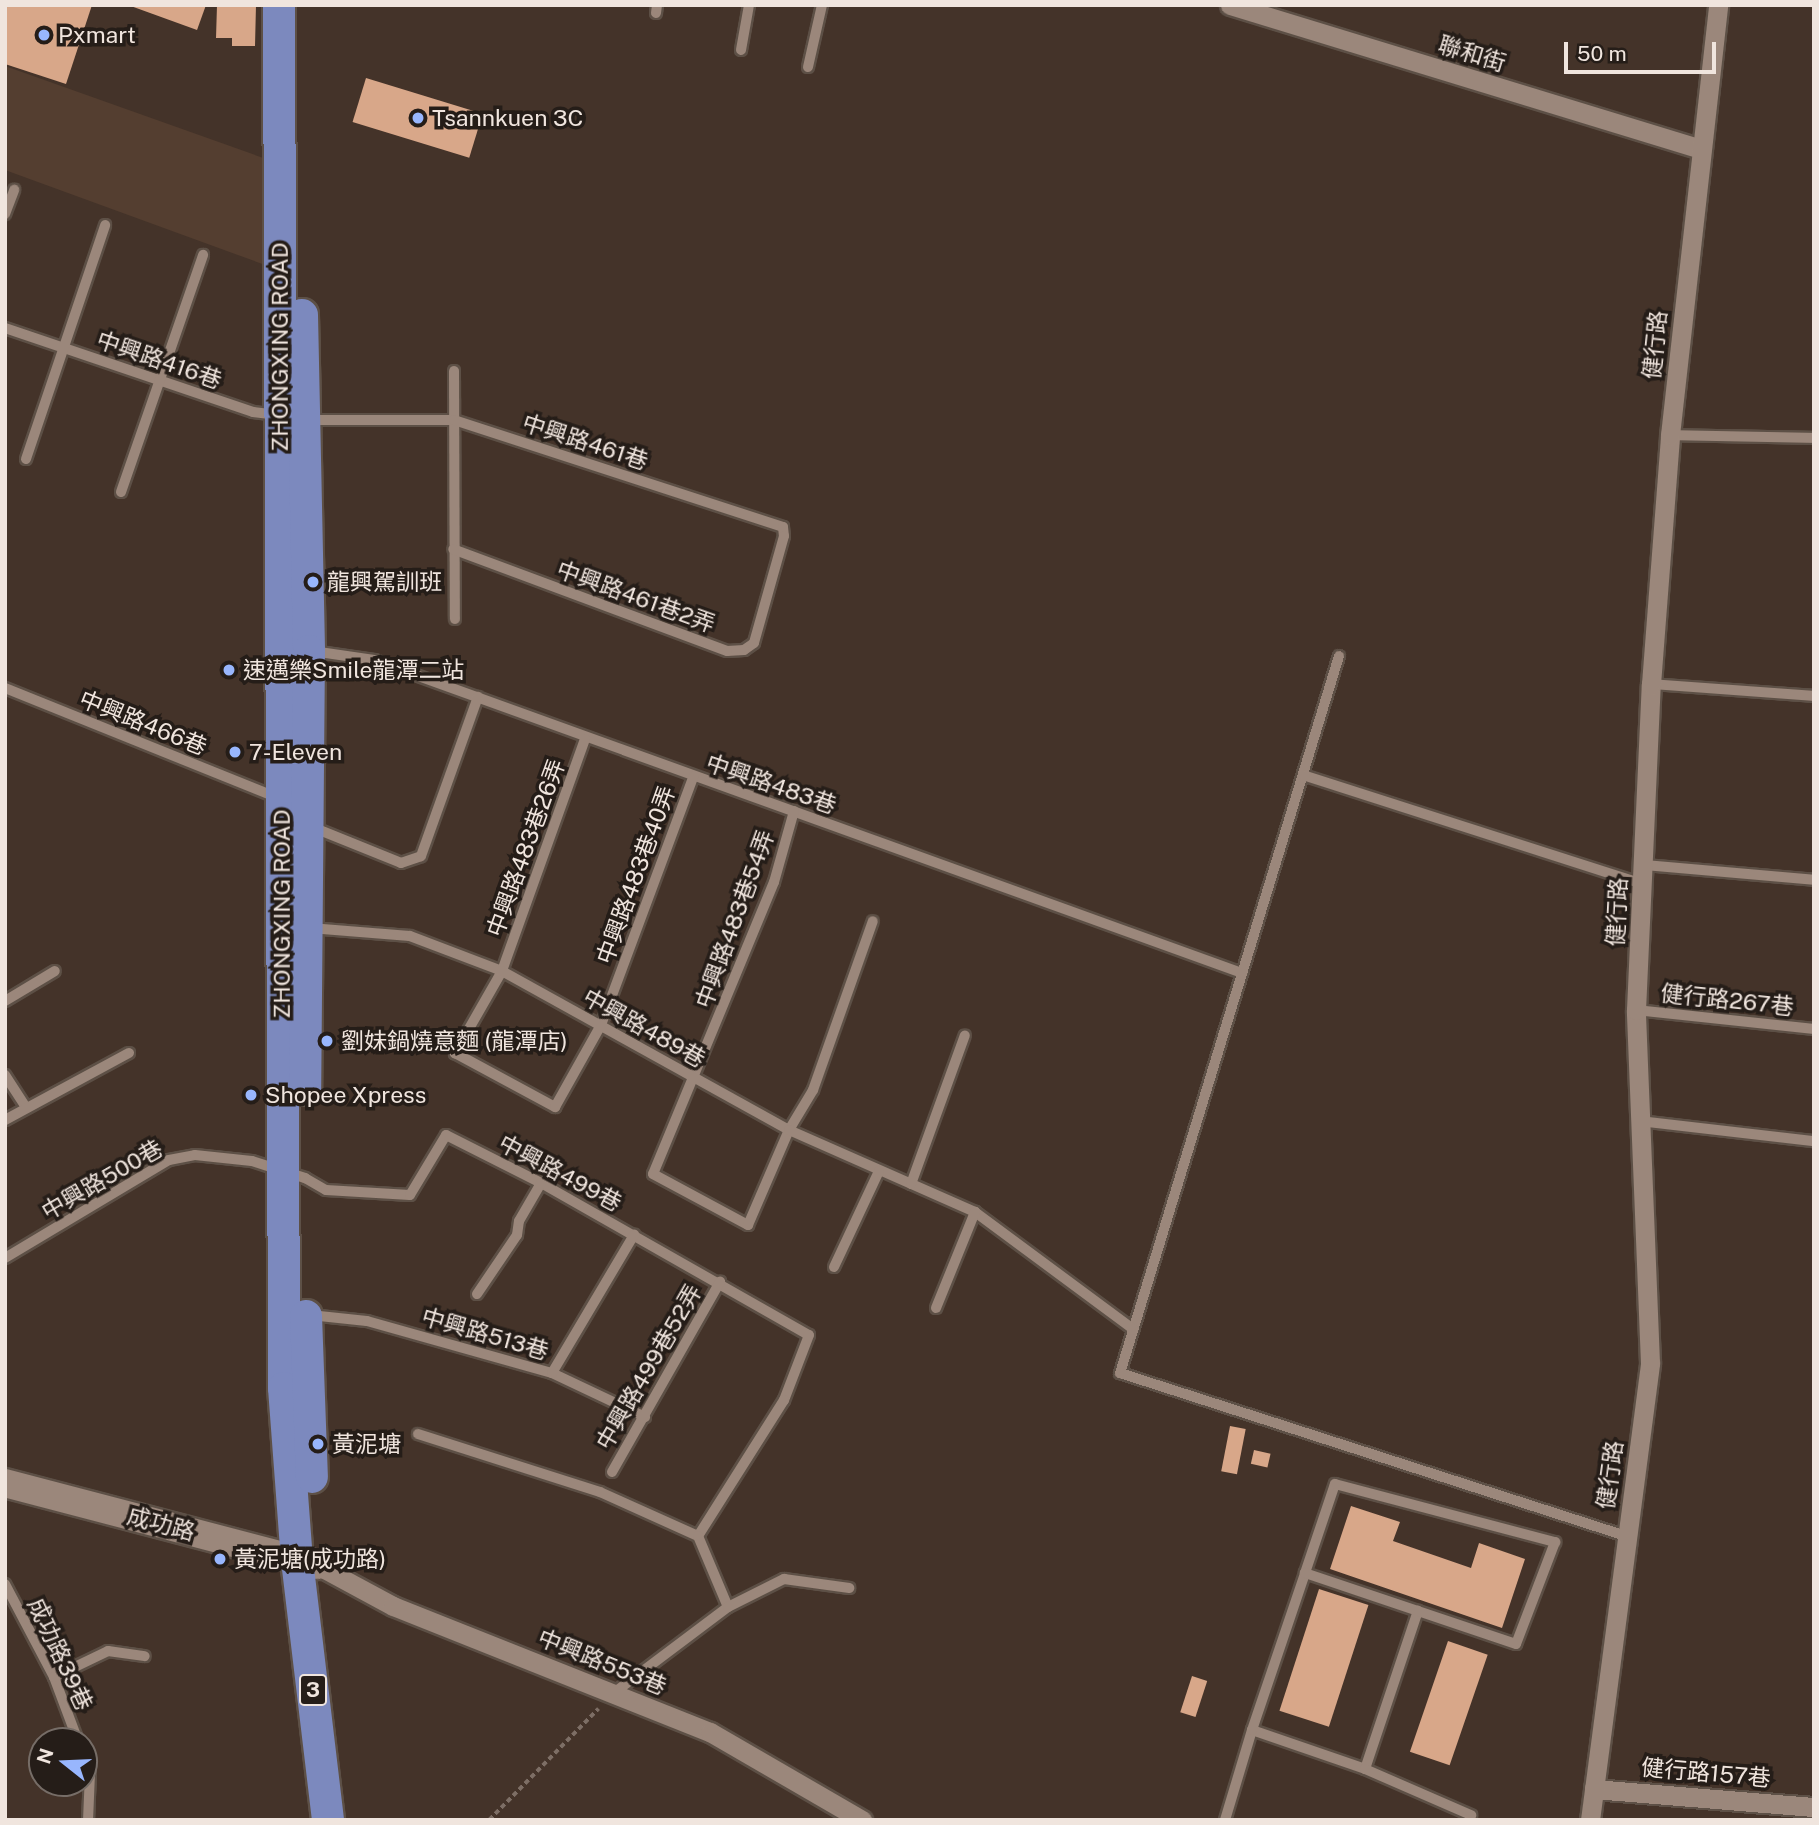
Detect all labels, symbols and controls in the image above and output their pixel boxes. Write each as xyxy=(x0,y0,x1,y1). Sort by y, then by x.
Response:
place label: Pxmart xyxy=(58,21,136,49)
marker: Pxmart xyxy=(36,27,52,43)
scale bar xyxy=(1567,28,1719,72)
street label: 聯和街 xyxy=(1435,31,1509,77)
text: 50 m xyxy=(1577,41,1627,66)
place label: Tsannkuen 3C xyxy=(432,104,583,132)
marker: Tsannkuen 3C xyxy=(410,110,426,126)
street label: ZHONGXING ROAD xyxy=(266,242,294,452)
street label: 健行路 xyxy=(1638,309,1672,381)
street label: 中興路416巷 xyxy=(93,326,225,394)
street label: 中興路461巷 xyxy=(519,409,651,475)
street label: 中興路461巷2弄 xyxy=(553,556,719,638)
place label: 龍興駕訓班 xyxy=(327,568,442,596)
marker: 龍興駕訓班 xyxy=(305,574,321,590)
place label: 速邁樂Smile龍潭二站 xyxy=(243,656,465,684)
marker: 速邁樂Smile龍潭二站 xyxy=(221,662,237,678)
street label: 中興路466巷 xyxy=(75,685,211,761)
place label: 7-Eleven xyxy=(249,738,342,766)
marker: 7-Eleven xyxy=(227,744,243,760)
street label: 中興路483巷 xyxy=(702,749,840,819)
street label: 中興路483巷26弄 xyxy=(481,756,571,940)
street label: 中興路483巷40弄 xyxy=(591,782,681,968)
street label: ZHONGXING ROAD xyxy=(268,809,296,1019)
street label: 中興路483巷54弄 xyxy=(690,826,780,1012)
street label: 健行路 xyxy=(1601,877,1633,947)
street label: 健行路267巷 xyxy=(1659,979,1795,1021)
street label: 中興路489巷 xyxy=(578,983,710,1073)
place label: 劉妹鍋燒意麵 (龍潭店) xyxy=(341,1027,568,1055)
marker: 劉妹鍋燒意麵 (龍潭店) xyxy=(319,1033,335,1049)
place label: Shopee Xpress xyxy=(265,1081,426,1109)
marker: Shopee Xpress xyxy=(243,1087,259,1103)
street label: 中興路499巷 xyxy=(494,1129,626,1217)
street label: 中興路500巷 xyxy=(37,1134,167,1226)
street label: 中興路499巷52弄 xyxy=(590,1279,708,1455)
street label: 中興路513巷 xyxy=(418,1303,552,1365)
place label: 黃泥塘 xyxy=(332,1430,401,1458)
marker: 黃泥塘 xyxy=(310,1436,326,1452)
street label: 健行路 xyxy=(1592,1439,1628,1511)
street label: 成功路 xyxy=(124,1502,198,1546)
place label: 黃泥塘(成功路) xyxy=(234,1545,386,1573)
marker: 黃泥塘(成功路) xyxy=(212,1551,228,1567)
street label: 成功路39巷 xyxy=(22,1593,98,1715)
street label: 中興路553巷 xyxy=(534,1624,670,1700)
road number: 3 xyxy=(299,1672,327,1708)
north arrow xyxy=(28,1727,98,1797)
text: N xyxy=(32,1746,58,1767)
street label: 健行路157巷 xyxy=(1640,1754,1772,1792)

